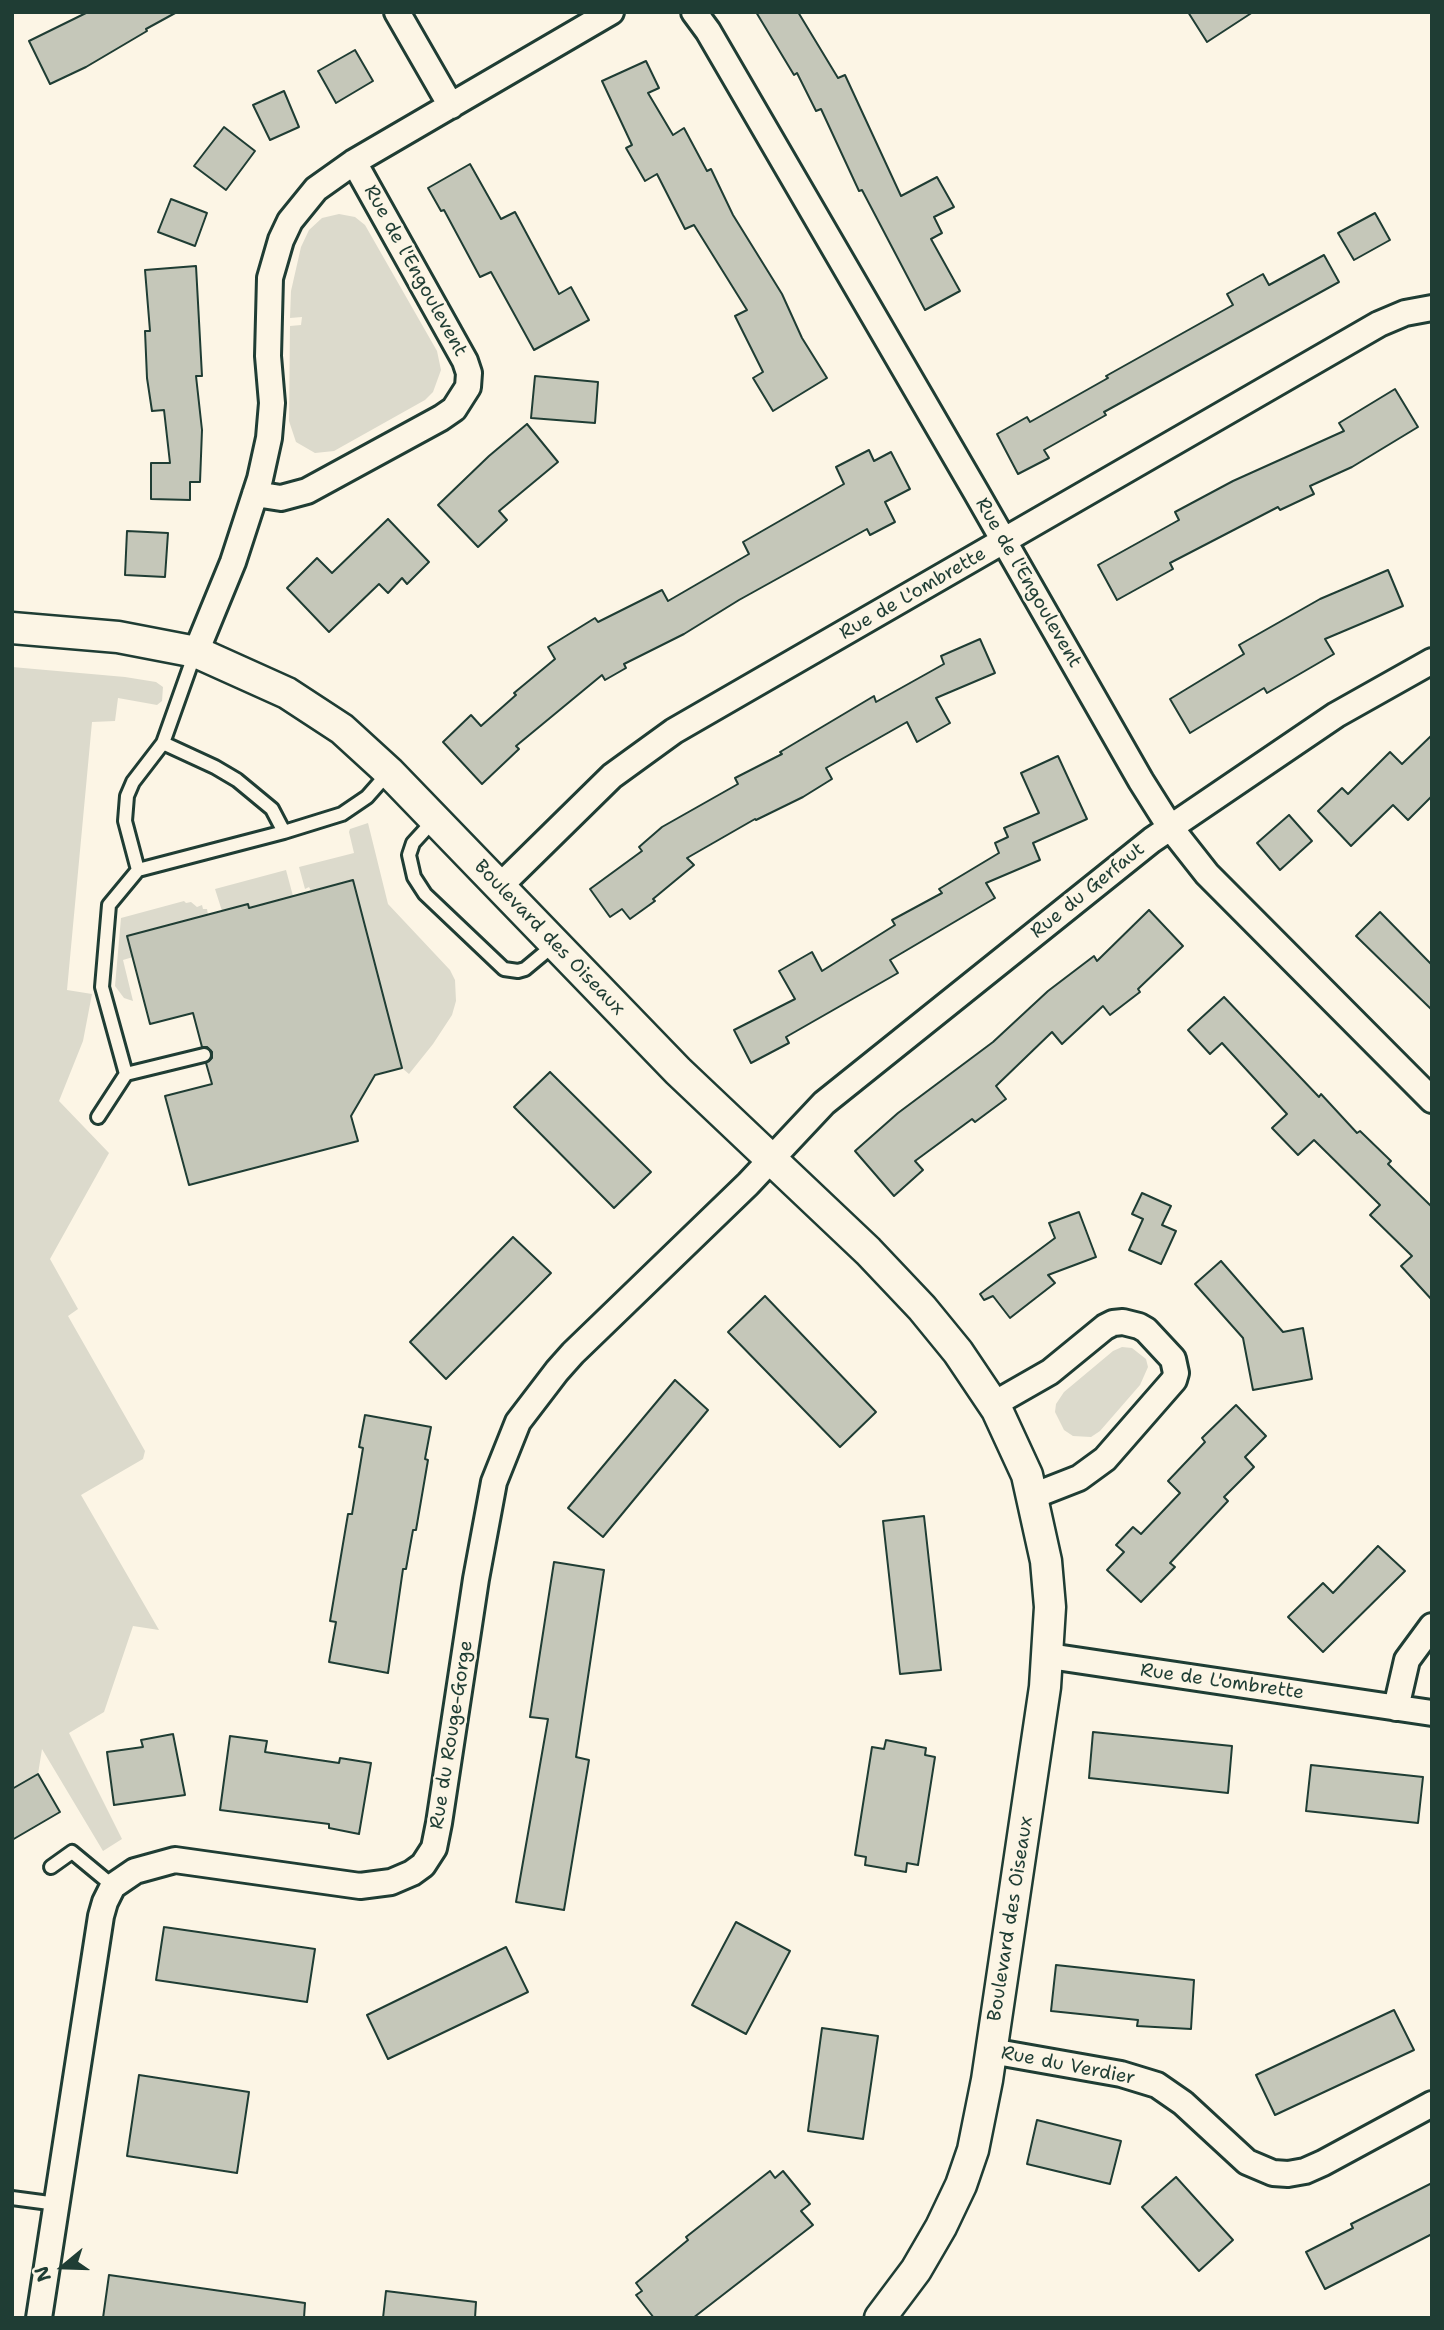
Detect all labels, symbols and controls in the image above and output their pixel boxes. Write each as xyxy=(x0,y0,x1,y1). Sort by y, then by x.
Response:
street label: Rue de l'Engoulevent xyxy=(358,181,472,361)
street label: Rue de l'Engoulevent xyxy=(970,494,1086,672)
street label: Rue de L'ombrette xyxy=(836,543,990,645)
street label: Rue du Gerfaut xyxy=(1026,838,1150,944)
street label: Boulevard des Oiseaux xyxy=(469,856,629,1020)
street label: Rue du Rouge-Gorge xyxy=(426,1639,478,1831)
street label: Rue de L'ombrette xyxy=(1139,1659,1305,1705)
street label: Boulevard des Oiseaux xyxy=(984,1815,1038,2023)
street label: Rue du Verdier xyxy=(999,2042,1137,2090)
north arrow xyxy=(28,2232,98,2302)
text: N xyxy=(28,2263,57,2285)

